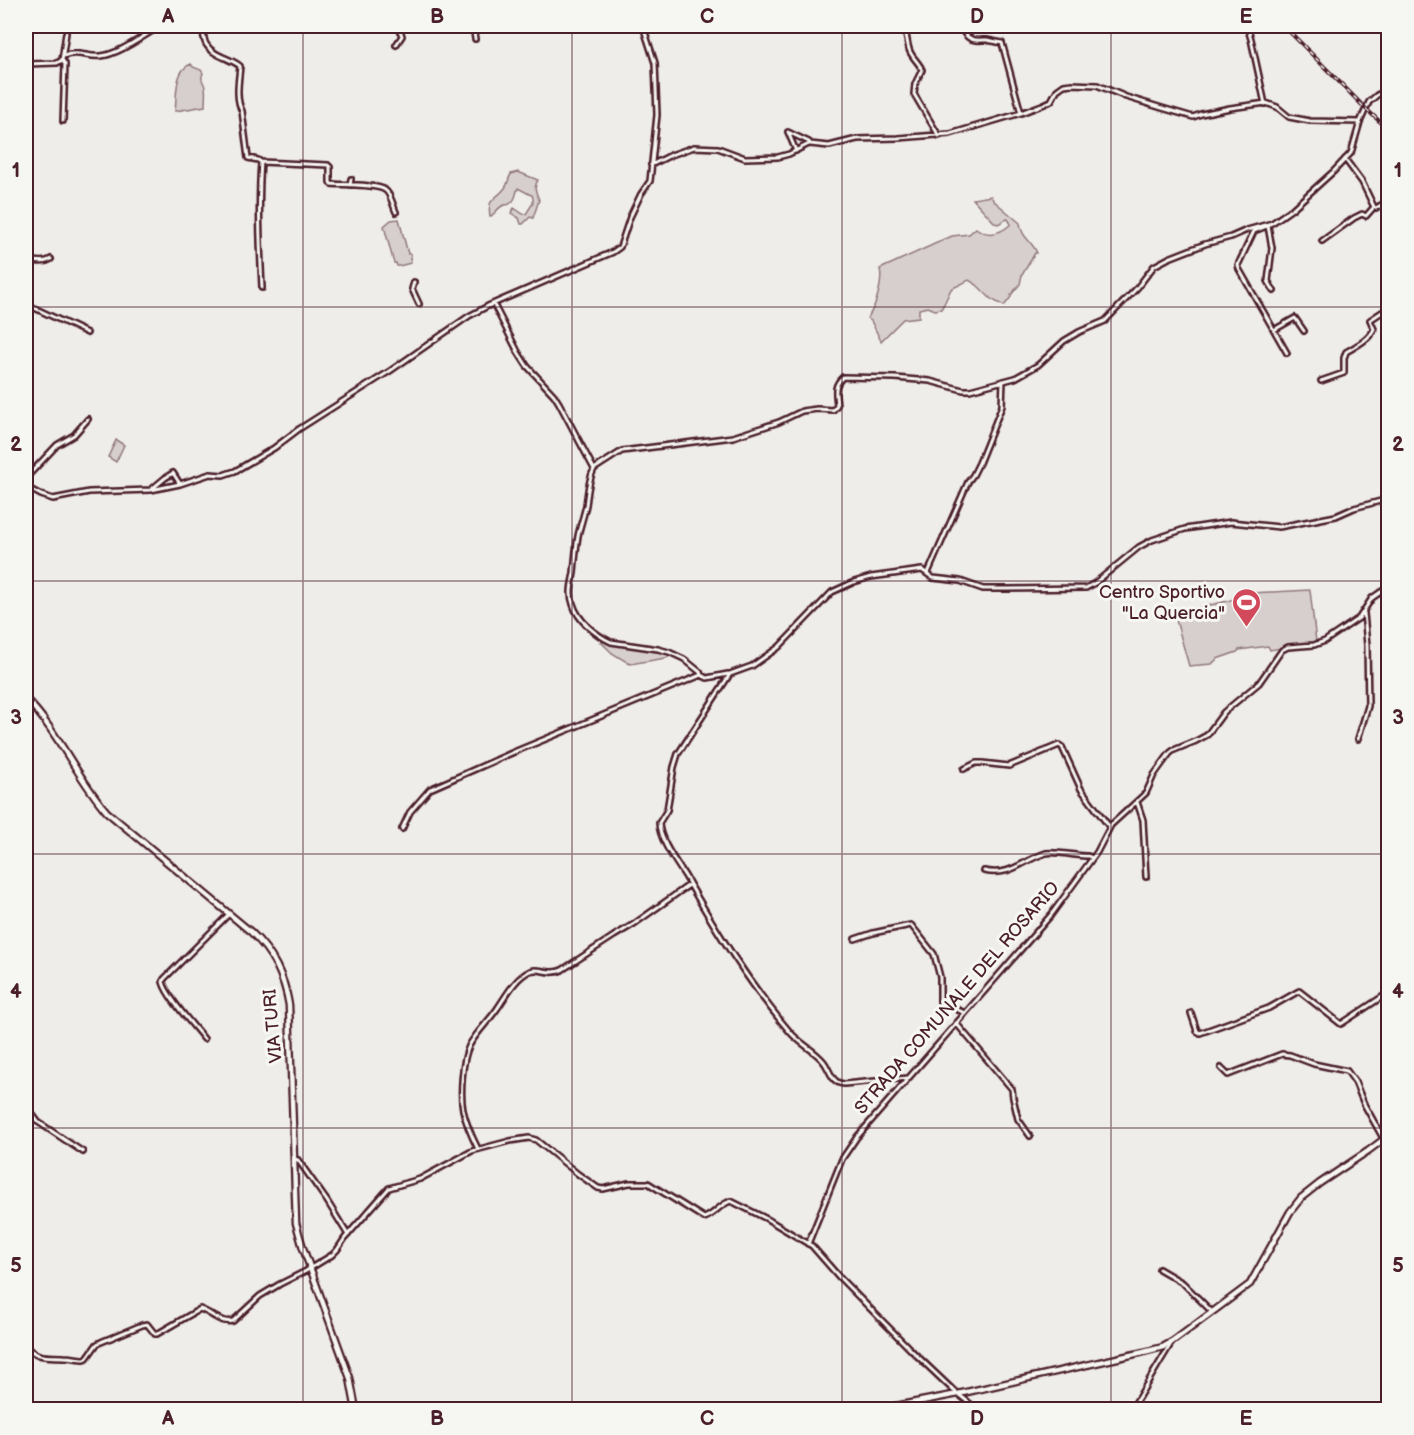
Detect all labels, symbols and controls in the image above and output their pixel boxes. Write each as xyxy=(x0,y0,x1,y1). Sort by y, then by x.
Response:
text: A xyxy=(161,5,175,29)
text: B xyxy=(430,5,444,29)
text: C xyxy=(700,5,714,29)
text: D xyxy=(970,5,984,29)
text: E xyxy=(1240,5,1253,29)
text: 1 xyxy=(12,159,20,183)
text: 1 xyxy=(1394,159,1402,183)
text: 2 xyxy=(10,433,22,457)
text: 2 xyxy=(1392,433,1404,457)
place label: Centro Sportivo "La Quercia" xyxy=(1099,582,1225,624)
sports icon: Centro Sportivo "La Quercia" xyxy=(1230,586,1262,628)
text: 3 xyxy=(10,706,22,730)
text: 3 xyxy=(1392,706,1404,730)
street label: STRADA COMUNALE DEL ROSARIO xyxy=(850,877,1064,1119)
text: 4 xyxy=(10,980,22,1004)
text: 4 xyxy=(1392,980,1404,1004)
street label: VIA TURI xyxy=(259,988,287,1064)
text: 5 xyxy=(10,1254,22,1278)
text: 5 xyxy=(1392,1254,1404,1278)
text: A xyxy=(161,1407,175,1431)
text: B xyxy=(430,1407,444,1431)
text: C xyxy=(700,1407,714,1431)
text: D xyxy=(970,1407,984,1431)
text: E xyxy=(1240,1407,1253,1431)

